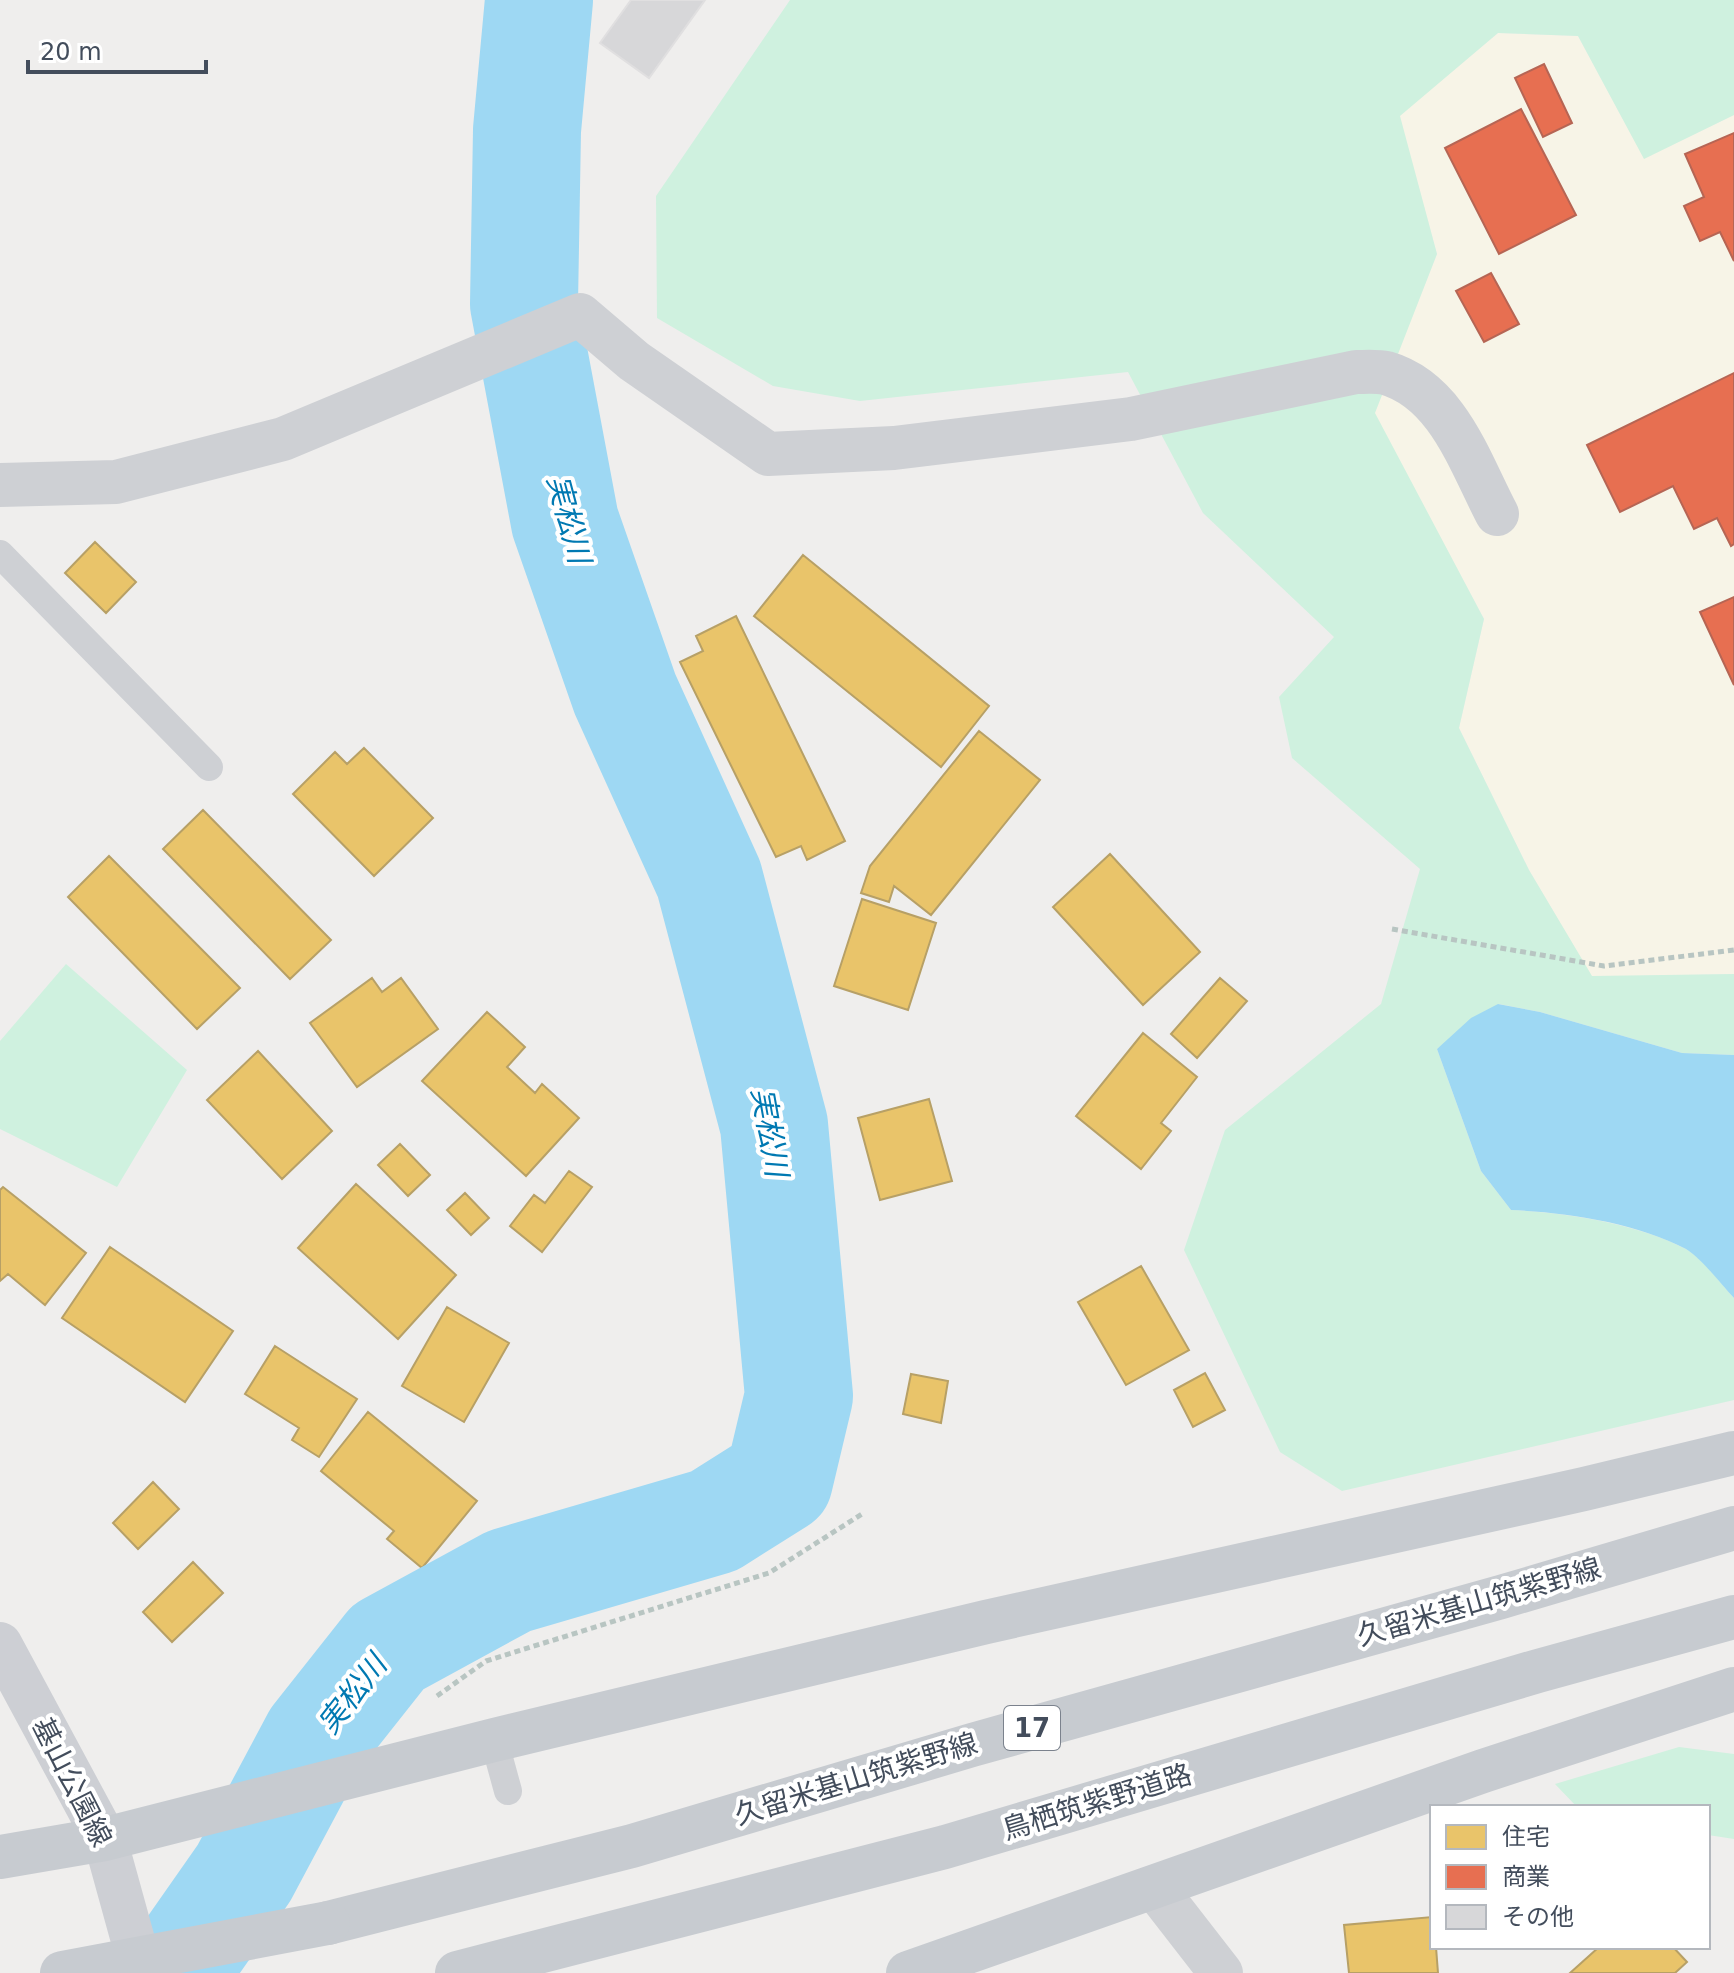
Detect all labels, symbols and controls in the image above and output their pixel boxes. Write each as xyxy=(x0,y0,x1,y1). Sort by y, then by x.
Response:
scale bar xyxy=(28,24,206,74)
text: 20 m xyxy=(40,38,102,66)
water label: 実松川 xyxy=(540,471,598,570)
water label: 実松川 xyxy=(745,1085,796,1182)
street label: 久留米基山筑紫野線 xyxy=(1353,1551,1605,1653)
water label: 実松川 xyxy=(311,1645,395,1740)
road number: 17 xyxy=(1004,1706,1060,1750)
street label: 基山公園線 xyxy=(26,1712,118,1852)
street label: 久留米基山筑紫野線 xyxy=(731,1726,981,1832)
street label: 鳥栖筑紫野道路 xyxy=(998,1758,1196,1846)
legend xyxy=(1430,1805,1710,1949)
text: 住宅 xyxy=(1502,1823,1550,1851)
text: 商業 xyxy=(1502,1863,1550,1891)
text: その他 xyxy=(1502,1903,1574,1931)

